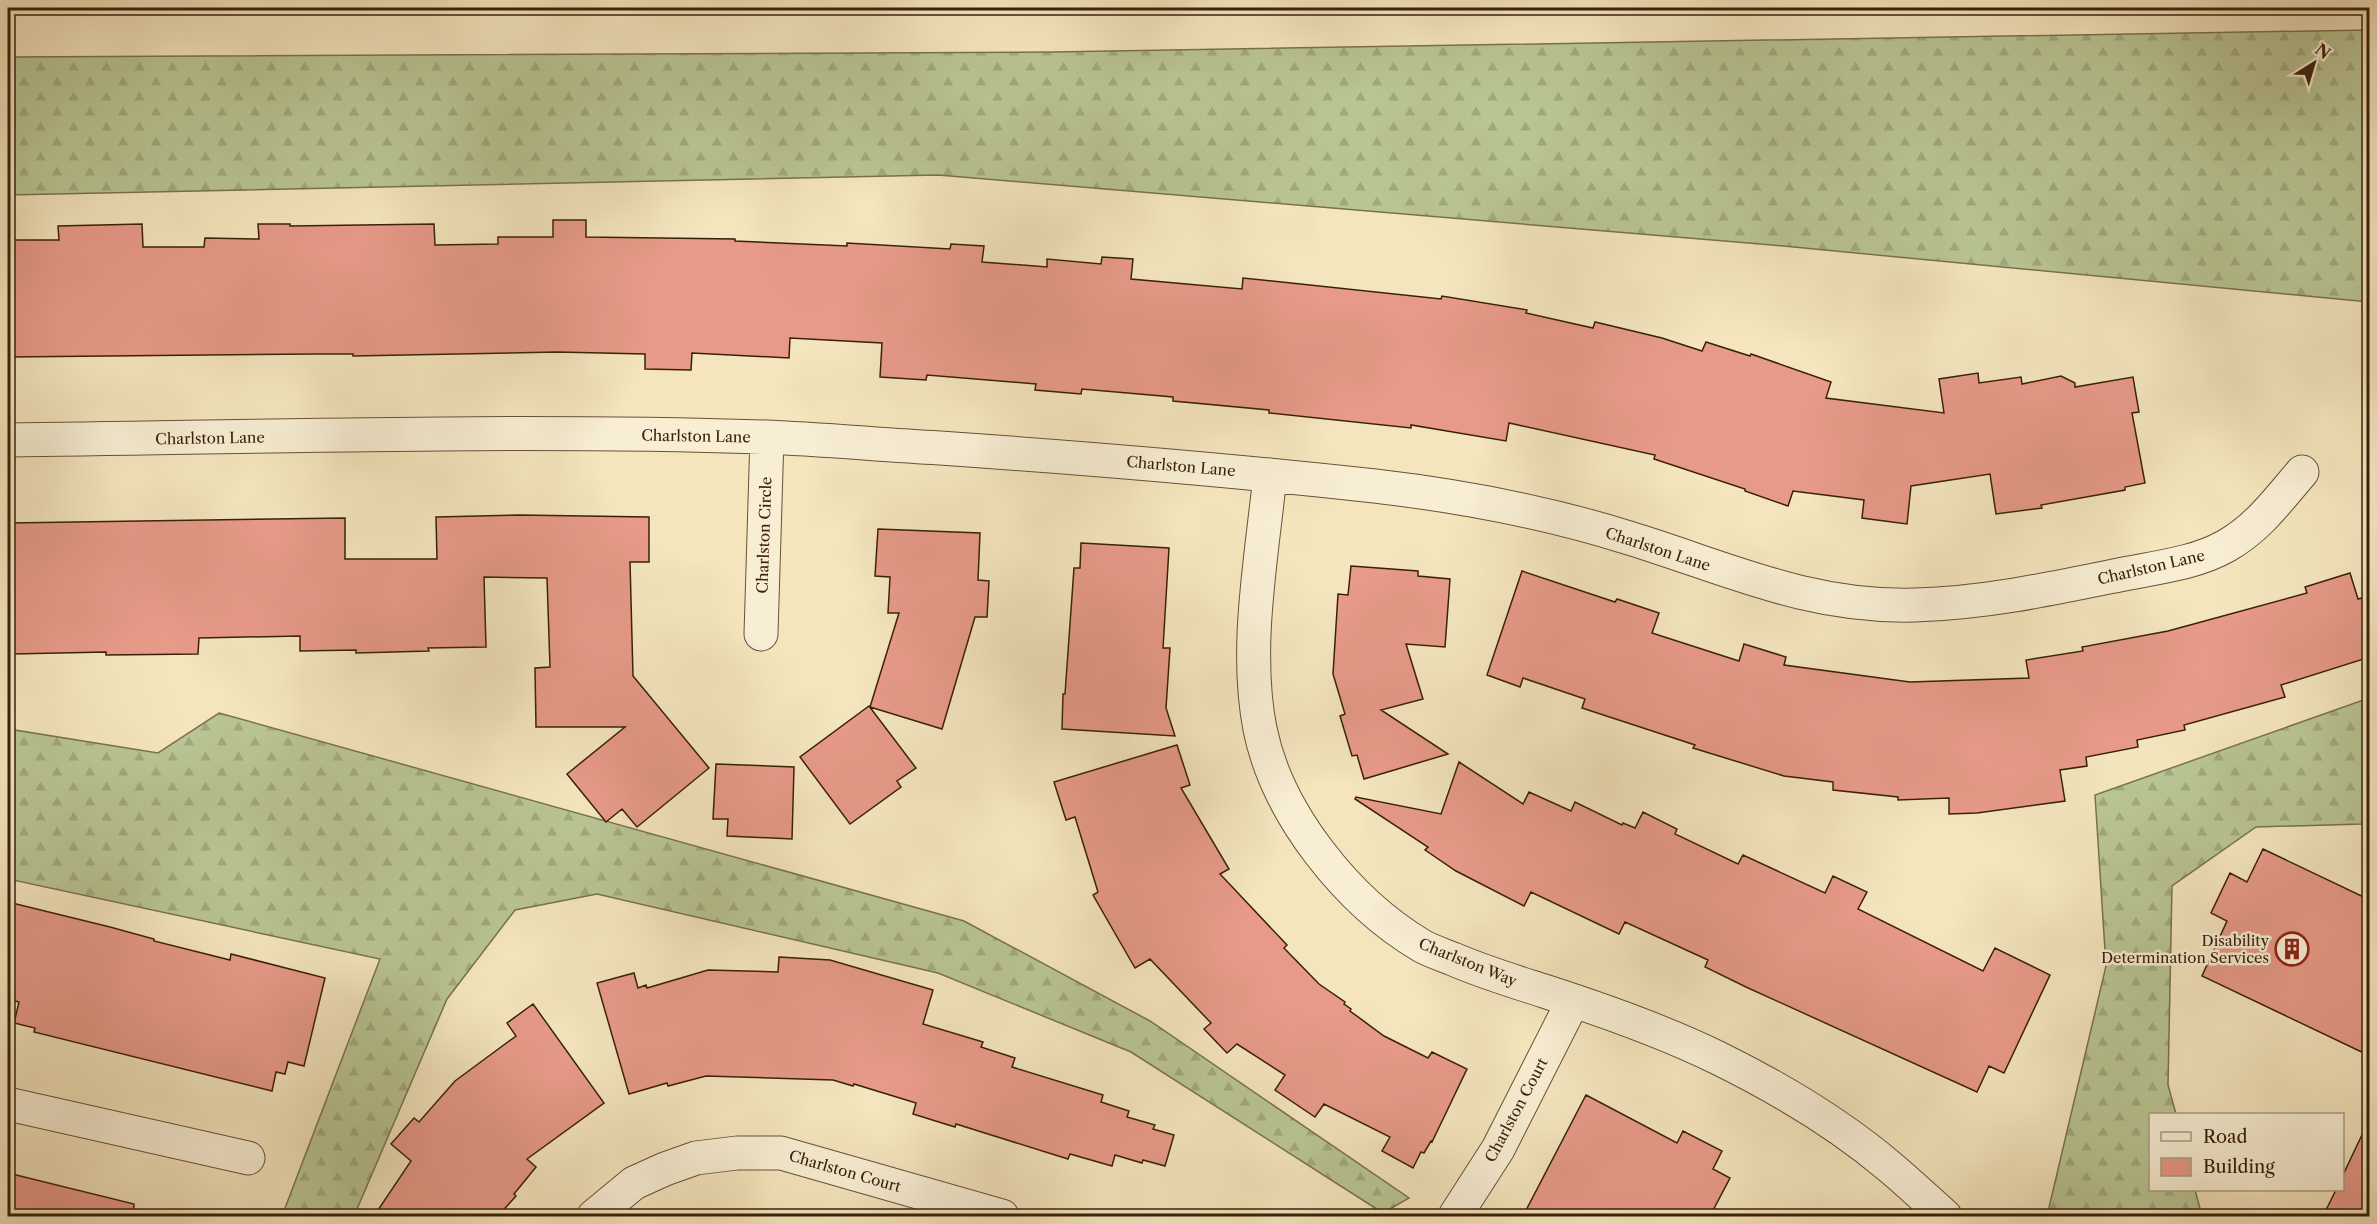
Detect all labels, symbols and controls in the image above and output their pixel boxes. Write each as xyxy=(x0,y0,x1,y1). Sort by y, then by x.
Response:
north arrow xyxy=(2284,33,2344,93)
text: N xyxy=(2311,39,2335,63)
street label: Charlston Lane xyxy=(641,426,751,446)
street label: Charlston Lane xyxy=(155,428,265,448)
street label: Charlston Lane xyxy=(1126,452,1236,480)
street label: Charlston Circle xyxy=(752,476,776,594)
street label: Charlston Lane xyxy=(1603,523,1713,575)
street label: Charlston Lane xyxy=(2096,545,2206,589)
place label: Disability Determination Services xyxy=(2101,931,2270,967)
building icon: Disability Determination Services xyxy=(2274,931,2310,967)
street label: Charlston Way xyxy=(1416,934,1521,991)
street label: Charlston Court xyxy=(1480,1054,1552,1165)
legend xyxy=(2149,1113,2344,1191)
text: Road xyxy=(2203,1126,2248,1148)
street label: Charlston Court xyxy=(787,1146,904,1196)
text: Building xyxy=(2203,1156,2275,1178)

